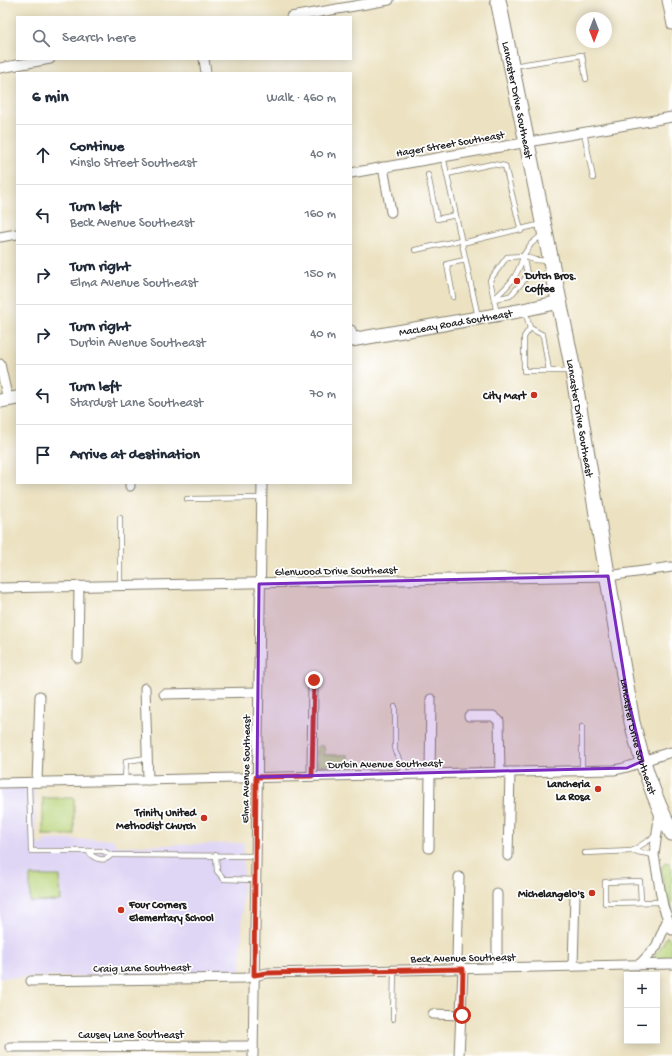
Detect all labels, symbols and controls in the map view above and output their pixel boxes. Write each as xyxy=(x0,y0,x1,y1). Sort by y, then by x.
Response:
north arrow xyxy=(576,12,612,48)
search box xyxy=(16,16,352,60)
icon: search xyxy=(30,27,52,49)
text: Search here xyxy=(62,29,136,47)
street label: Lancaster Drive Southeast xyxy=(499,41,534,162)
text: 6 min xyxy=(32,88,68,108)
text: Walk · 460 m xyxy=(266,91,336,106)
street label: Hager Street Southeast xyxy=(395,129,507,160)
text: Continue xyxy=(70,138,124,156)
icon: ahead xyxy=(32,144,54,166)
text: 40 m xyxy=(310,147,336,162)
text: Kinslo Street Southeast xyxy=(70,156,197,171)
text: Turn left xyxy=(70,198,121,216)
icon: left xyxy=(32,204,54,226)
text: 160 m xyxy=(304,207,336,222)
text: Beck Avenue Southeast xyxy=(70,216,194,231)
text: Turn right xyxy=(70,258,130,276)
icon: right xyxy=(32,264,54,286)
text: 150 m xyxy=(304,267,336,282)
place label: Dutch Bros. Coffee xyxy=(524,270,577,296)
text: Elma Avenue Southeast xyxy=(70,276,198,291)
marker: Dutch Bros. Coffee xyxy=(512,276,522,286)
street label: MacLeay Road Southeast xyxy=(398,308,515,340)
text: Turn right xyxy=(70,318,130,336)
icon: right xyxy=(32,324,54,346)
text: 40 m xyxy=(310,327,336,342)
text: Durbin Avenue Southeast xyxy=(70,336,205,351)
street label: Lancaster Drive Southeast xyxy=(563,358,595,480)
text: Turn left xyxy=(70,378,121,396)
icon: left xyxy=(32,384,54,406)
text: 70 m xyxy=(310,387,336,402)
place label: City Mart xyxy=(482,390,528,403)
marker: City Mart xyxy=(529,390,539,400)
text: Stardust Lane Southeast xyxy=(70,396,203,411)
icon: arrive xyxy=(32,444,54,466)
text: Arrive at destination xyxy=(70,446,200,464)
street label: Glenwood Drive Southeast xyxy=(275,565,399,579)
route end xyxy=(305,671,323,689)
street label: Lancaster Drive Southeast xyxy=(617,678,658,798)
street label: Elma Avenue Southeast xyxy=(240,713,254,823)
street label: Durbin Avenue Southeast xyxy=(327,758,444,772)
place label: Lancheria La Rosa xyxy=(547,779,591,804)
marker: Lancheria La Rosa xyxy=(593,784,603,794)
place label: Trinity United Methodist Church xyxy=(116,807,198,833)
marker: Trinity United Methodist Church xyxy=(199,813,209,823)
marker: Michelangelo's xyxy=(587,888,597,898)
place label: Michelangelo's xyxy=(518,889,585,902)
place label: Four Corners Elementary School xyxy=(128,900,214,925)
marker: Four Corners Elementary School xyxy=(116,905,126,915)
street label: Beck Avenue Southeast xyxy=(409,952,517,966)
street label: Craig Lane Southeast xyxy=(93,962,192,976)
map controls xyxy=(624,972,660,1044)
button: + xyxy=(624,972,660,1008)
route start xyxy=(453,1006,471,1024)
button: − xyxy=(624,1008,660,1044)
street label: Causey Lane Southeast xyxy=(78,1030,185,1042)

